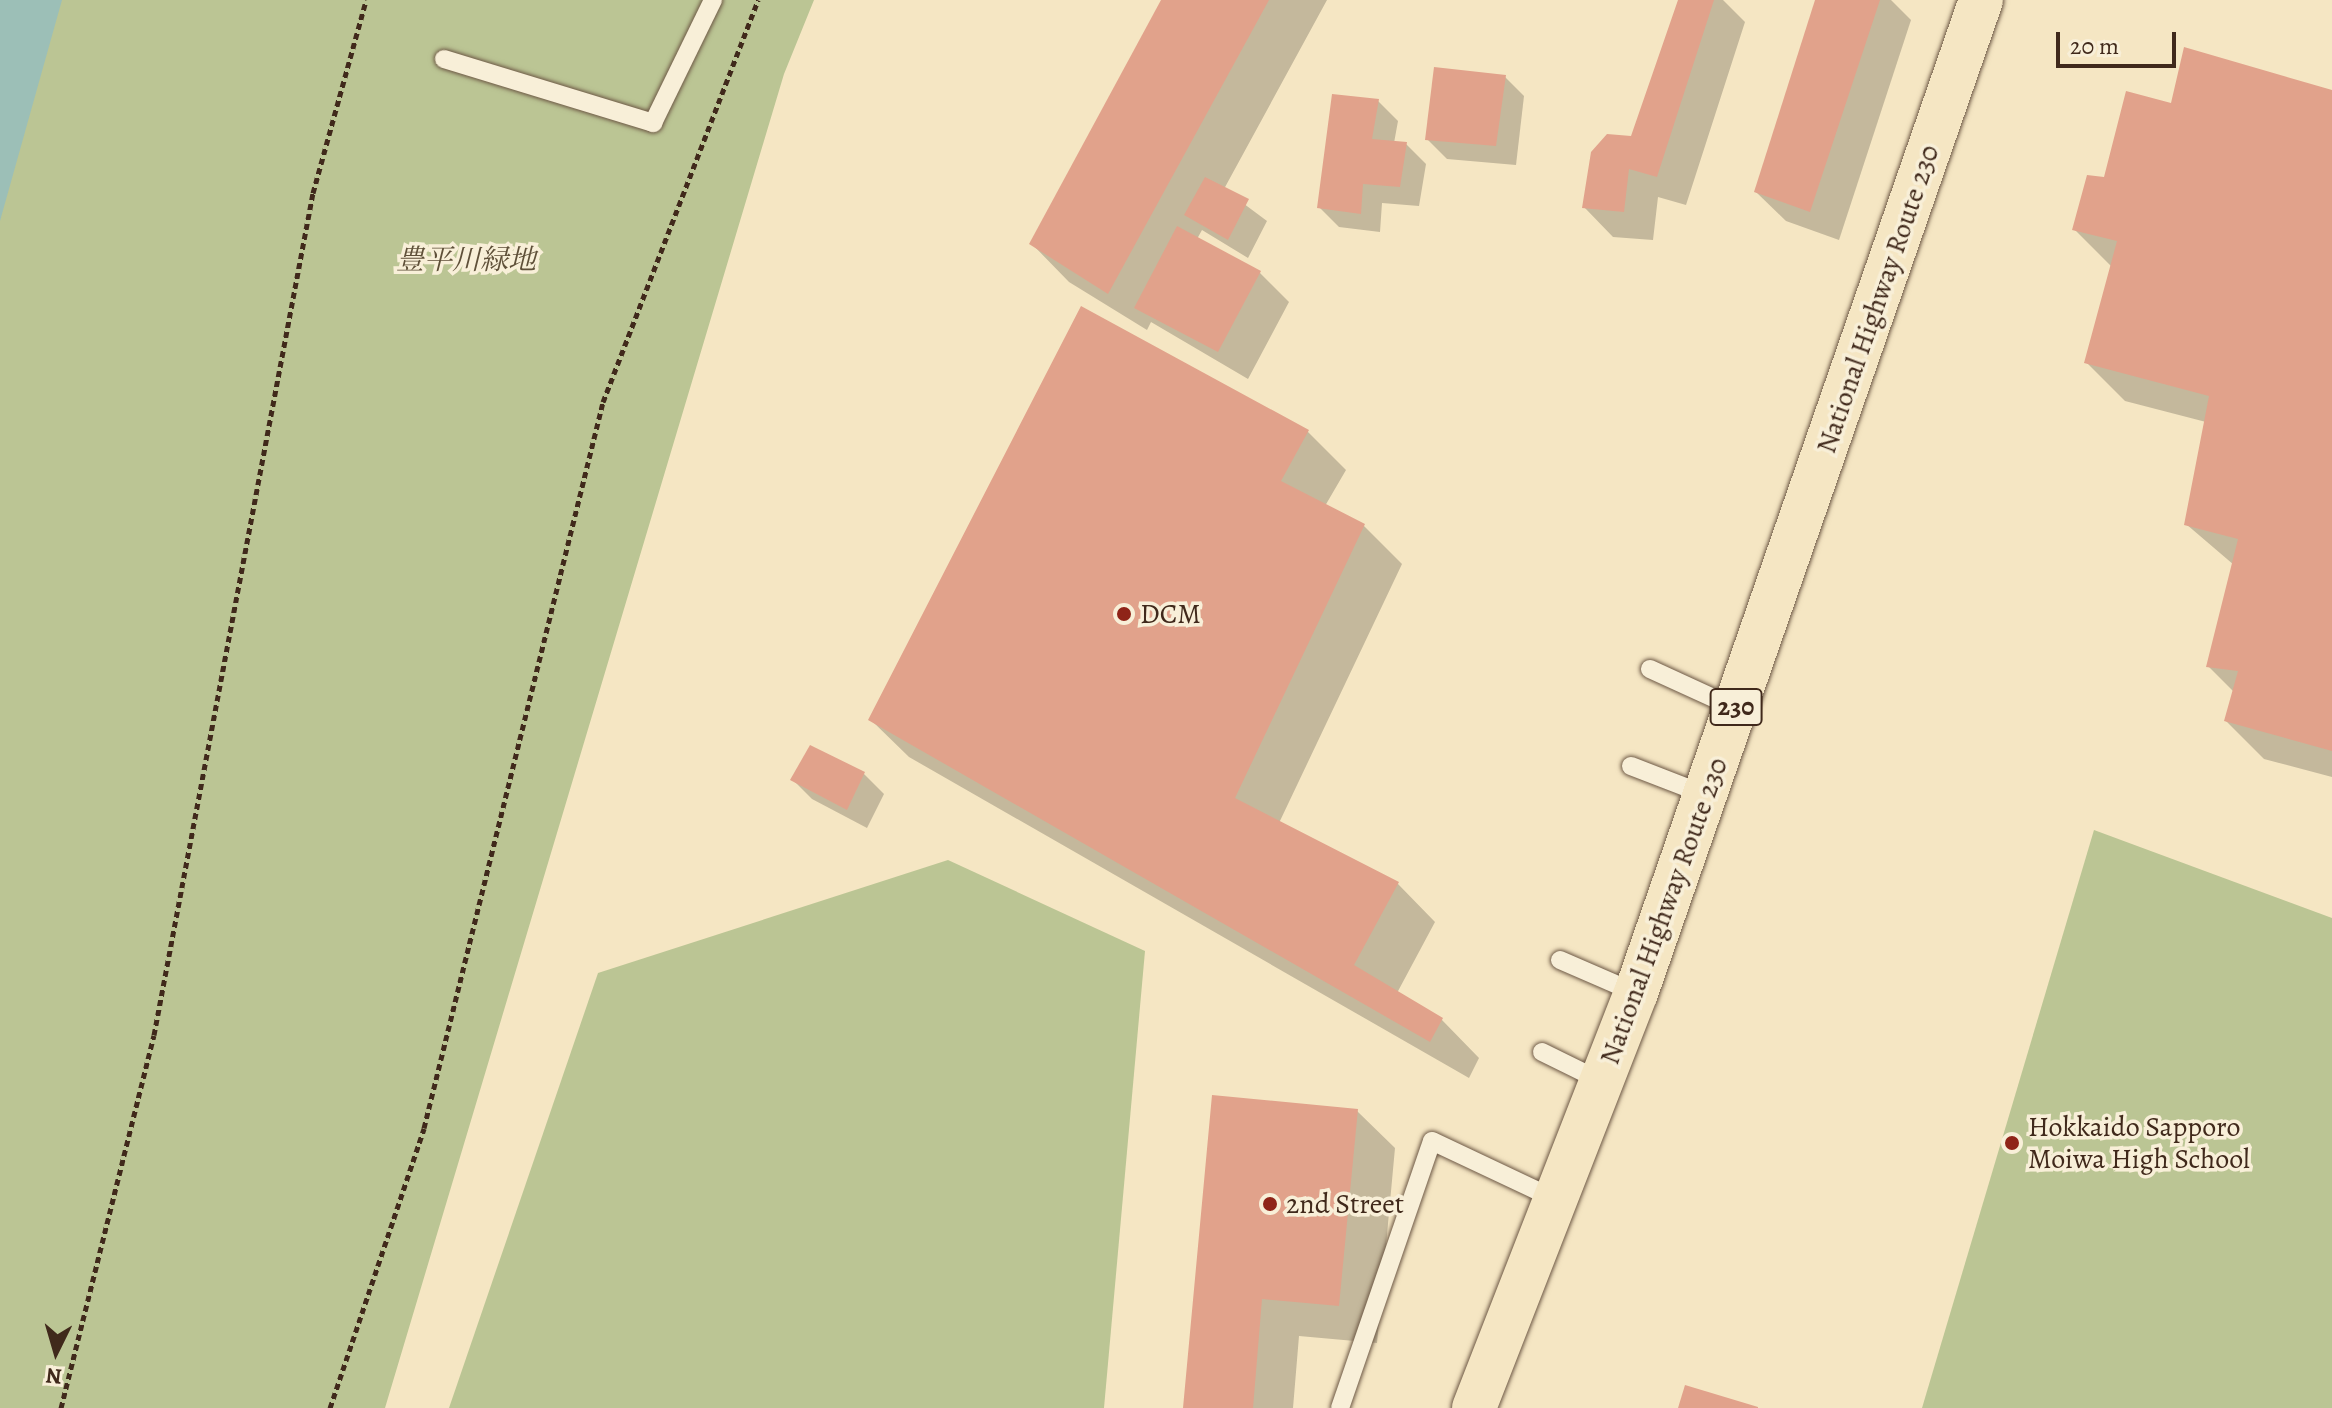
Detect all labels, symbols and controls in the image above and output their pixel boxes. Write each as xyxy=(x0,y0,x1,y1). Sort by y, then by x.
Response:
scale bar xyxy=(2060,16,2180,66)
text: 20 m xyxy=(2070,30,2119,62)
street label: National Highway Route 230 xyxy=(1809,140,1947,458)
park label: 豊平川緑地 xyxy=(396,243,536,277)
place label: DCM xyxy=(1140,597,1201,631)
marker: DCM xyxy=(1115,605,1133,623)
road number: 230 xyxy=(1708,685,1764,729)
street label: National Highway Route 230 xyxy=(1593,753,1735,1069)
place label: Hokkaido Sapporo Moiwa High School xyxy=(2028,1110,2250,1176)
marker: Hokkaido Sapporo Moiwa High School xyxy=(2003,1134,2021,1152)
place label: 2nd Street xyxy=(1286,1187,1404,1221)
marker: 2nd Street xyxy=(1261,1195,1279,1213)
north arrow xyxy=(16,1312,96,1392)
text: N xyxy=(45,1360,63,1392)

